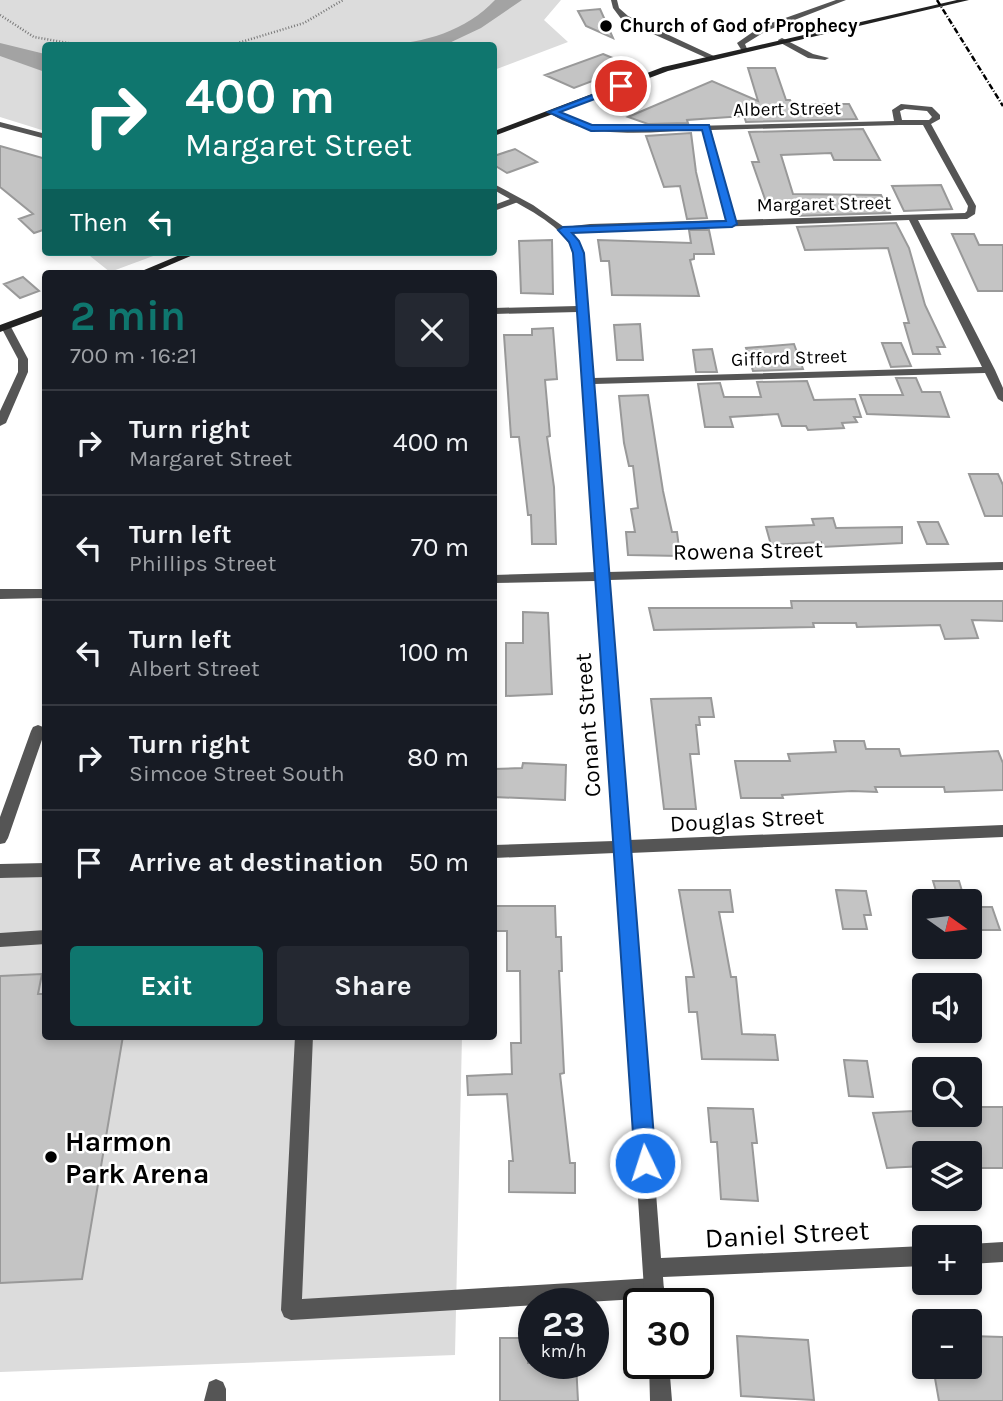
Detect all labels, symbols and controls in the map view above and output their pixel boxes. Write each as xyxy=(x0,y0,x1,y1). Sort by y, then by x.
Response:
place label: Church of God of Prophecy xyxy=(620,15,858,37)
marker: Church of God of Prophecy xyxy=(598,18,614,34)
pin xyxy=(591,56,651,116)
icon: arrive xyxy=(602,67,640,105)
text: 400 m xyxy=(185,68,335,125)
icon: right xyxy=(70,70,161,161)
street label: Albert Street xyxy=(733,97,841,121)
text: Margaret Street xyxy=(185,127,412,164)
street label: Margaret Street xyxy=(756,192,892,216)
icon: left xyxy=(142,203,180,241)
text: Then xyxy=(70,207,128,238)
text: 2 min xyxy=(70,291,186,341)
button: close xyxy=(395,293,469,367)
text: 700 m · 16:21 xyxy=(70,342,197,369)
street label: Gifford Street xyxy=(731,345,847,371)
text: Turn right xyxy=(129,414,250,445)
icon: right xyxy=(70,424,108,462)
text: 400 m xyxy=(393,427,469,458)
text: Margaret Street xyxy=(129,445,292,472)
text: Turn left xyxy=(129,519,231,550)
icon: left xyxy=(70,529,108,567)
text: 70 m xyxy=(411,532,469,563)
street label: Rowena Street xyxy=(673,536,824,566)
text: Phillips Street xyxy=(129,550,276,577)
text: Turn left xyxy=(129,624,231,655)
icon: left xyxy=(70,634,108,672)
text: 100 m xyxy=(399,637,469,668)
street label: Conant Street xyxy=(569,652,607,798)
text: Albert Street xyxy=(129,655,260,682)
text: Turn right xyxy=(129,729,250,760)
icon: right xyxy=(70,739,108,777)
text: 80 m xyxy=(407,742,469,773)
text: Simcoe Street South xyxy=(129,760,345,787)
street label: Douglas Street xyxy=(669,802,825,838)
icon: arrive xyxy=(70,844,108,882)
text: Arrive at destination xyxy=(129,847,383,878)
text: 50 m xyxy=(408,847,469,878)
north arrow xyxy=(912,889,982,959)
map controls xyxy=(912,889,982,1379)
button: Exit xyxy=(70,946,263,1026)
button: Share xyxy=(277,946,469,1026)
button: sound xyxy=(912,973,982,1043)
button: search xyxy=(912,1057,982,1127)
place label: Harmon Park Arena xyxy=(65,1125,209,1190)
position arrow xyxy=(608,1126,682,1200)
button: layers xyxy=(912,1141,982,1211)
marker: Harmon Park Arena xyxy=(43,1149,59,1165)
street label: Daniel Street xyxy=(704,1213,870,1255)
button: + xyxy=(912,1225,982,1295)
speed limit sign: 30 xyxy=(623,1288,714,1379)
text: 23 xyxy=(542,1304,585,1345)
button: − xyxy=(912,1309,982,1379)
text: km/h xyxy=(541,1340,586,1362)

